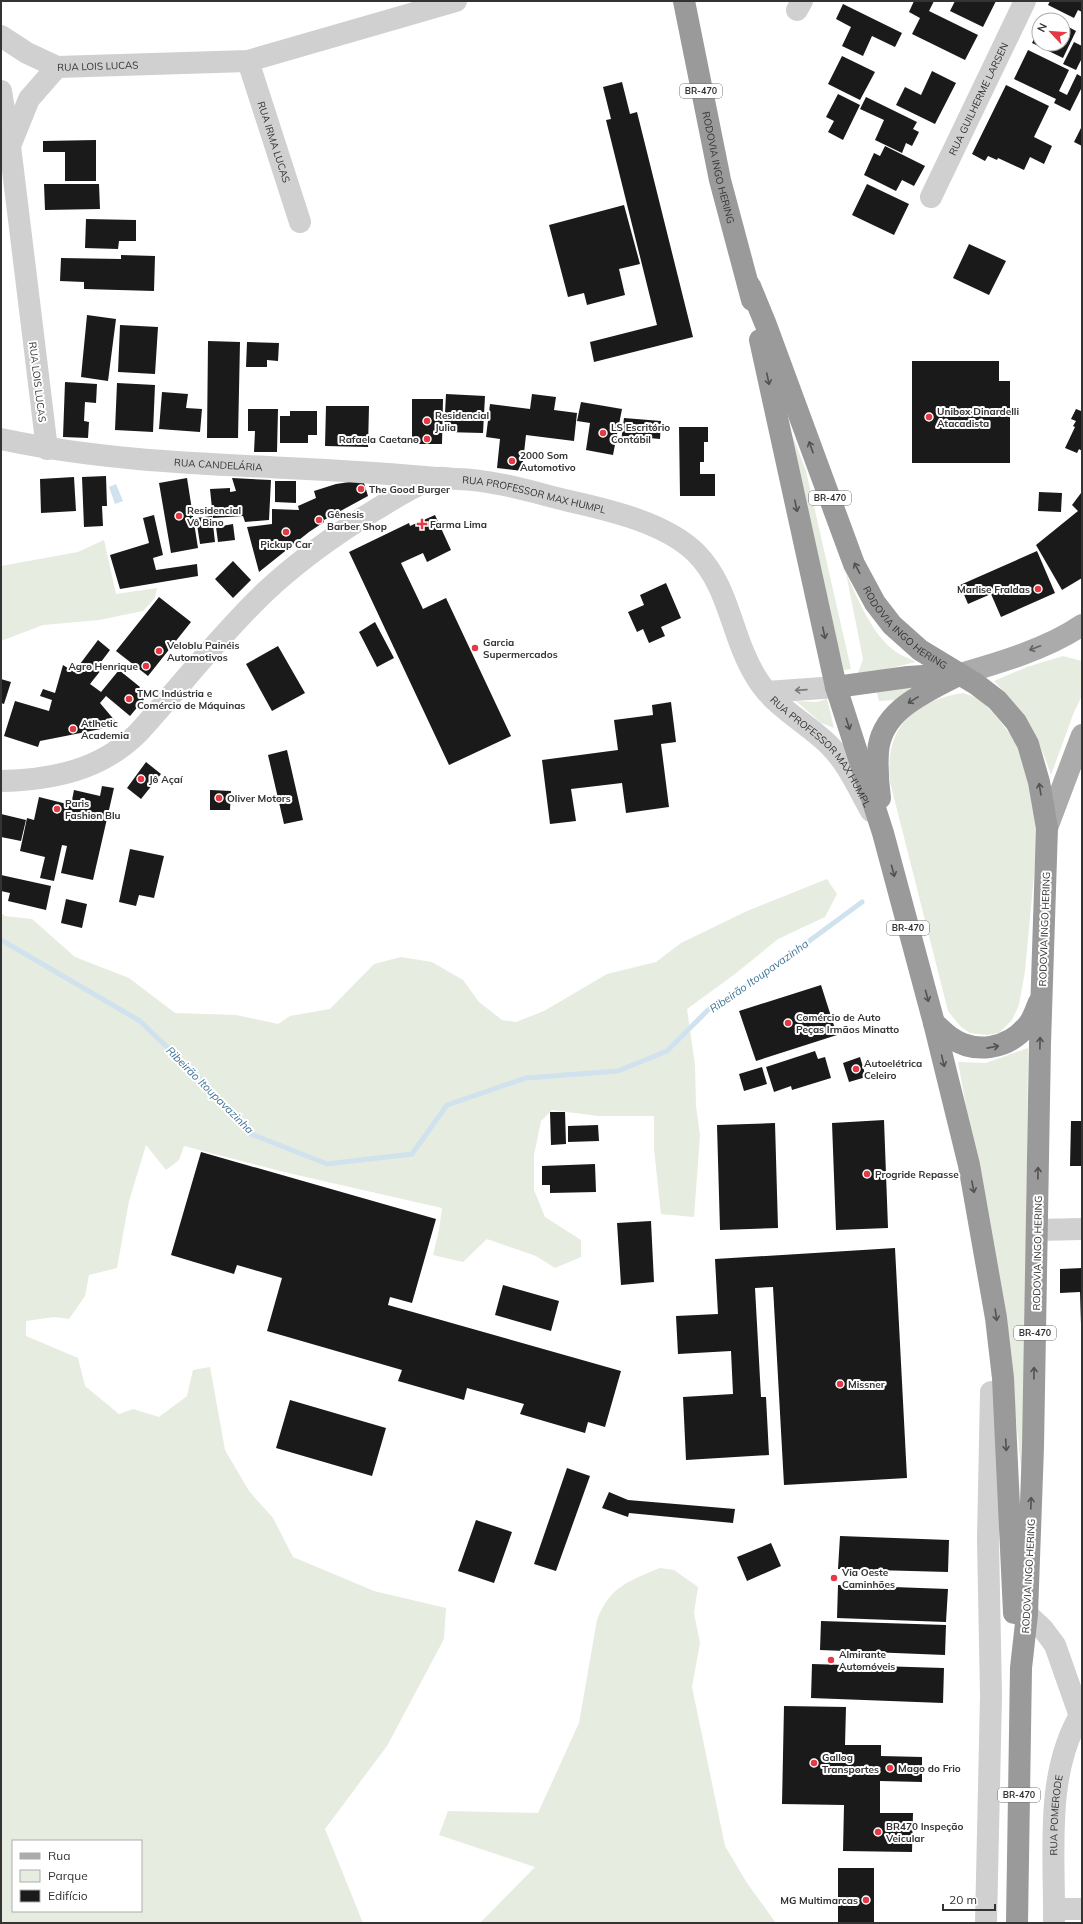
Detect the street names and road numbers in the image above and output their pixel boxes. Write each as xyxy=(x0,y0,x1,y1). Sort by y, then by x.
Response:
street label: RUA GUILHERME LARSEN xyxy=(946,40,1011,157)
street label: RUA LOIS LUCAS xyxy=(57,58,139,74)
road number: BR-470 xyxy=(680,84,722,98)
street label: RUA IRMA LUCAS xyxy=(254,100,293,184)
street label: RODOVIA INGO HERING xyxy=(699,110,737,225)
street label: RUA LOIS LUCAS xyxy=(26,341,49,423)
street label: RUA CANDELÁRIA xyxy=(174,456,263,474)
street label: RUA PROFESSOR MAX HUMPL xyxy=(462,473,608,517)
road number: BR-470 xyxy=(809,491,851,505)
street label: RODOVIA INGO HERING xyxy=(860,584,950,672)
street label: RUA PROFESSOR MAX HUMPL xyxy=(767,693,874,810)
street label: RODOVIA INGO HERING xyxy=(1036,871,1053,987)
road number: BR-470 xyxy=(887,921,929,935)
street label: RODOVIA INGO HERING xyxy=(1030,1196,1045,1310)
road number: BR-470 xyxy=(1014,1326,1056,1340)
street label: RODOVIA INGO HERING xyxy=(1019,1518,1038,1634)
street label: RUA POMERODE xyxy=(1047,1774,1066,1855)
road number: BR-470 xyxy=(998,1788,1040,1802)

